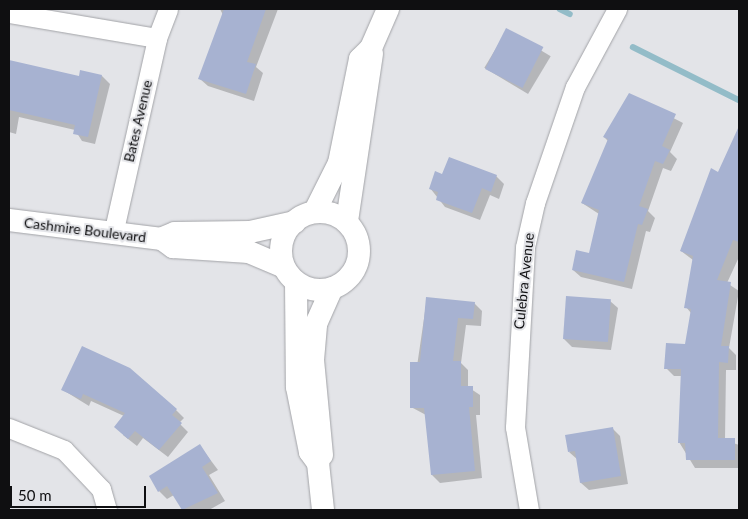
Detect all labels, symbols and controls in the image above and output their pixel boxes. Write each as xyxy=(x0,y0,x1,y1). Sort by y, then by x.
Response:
street label: Bates Avenue xyxy=(120,78,156,164)
street label: Cashmire Boulevard xyxy=(23,214,147,246)
street label: Culebra Avenue xyxy=(511,232,537,330)
scale bar xyxy=(12,476,149,508)
text: 50 m xyxy=(18,486,52,504)

